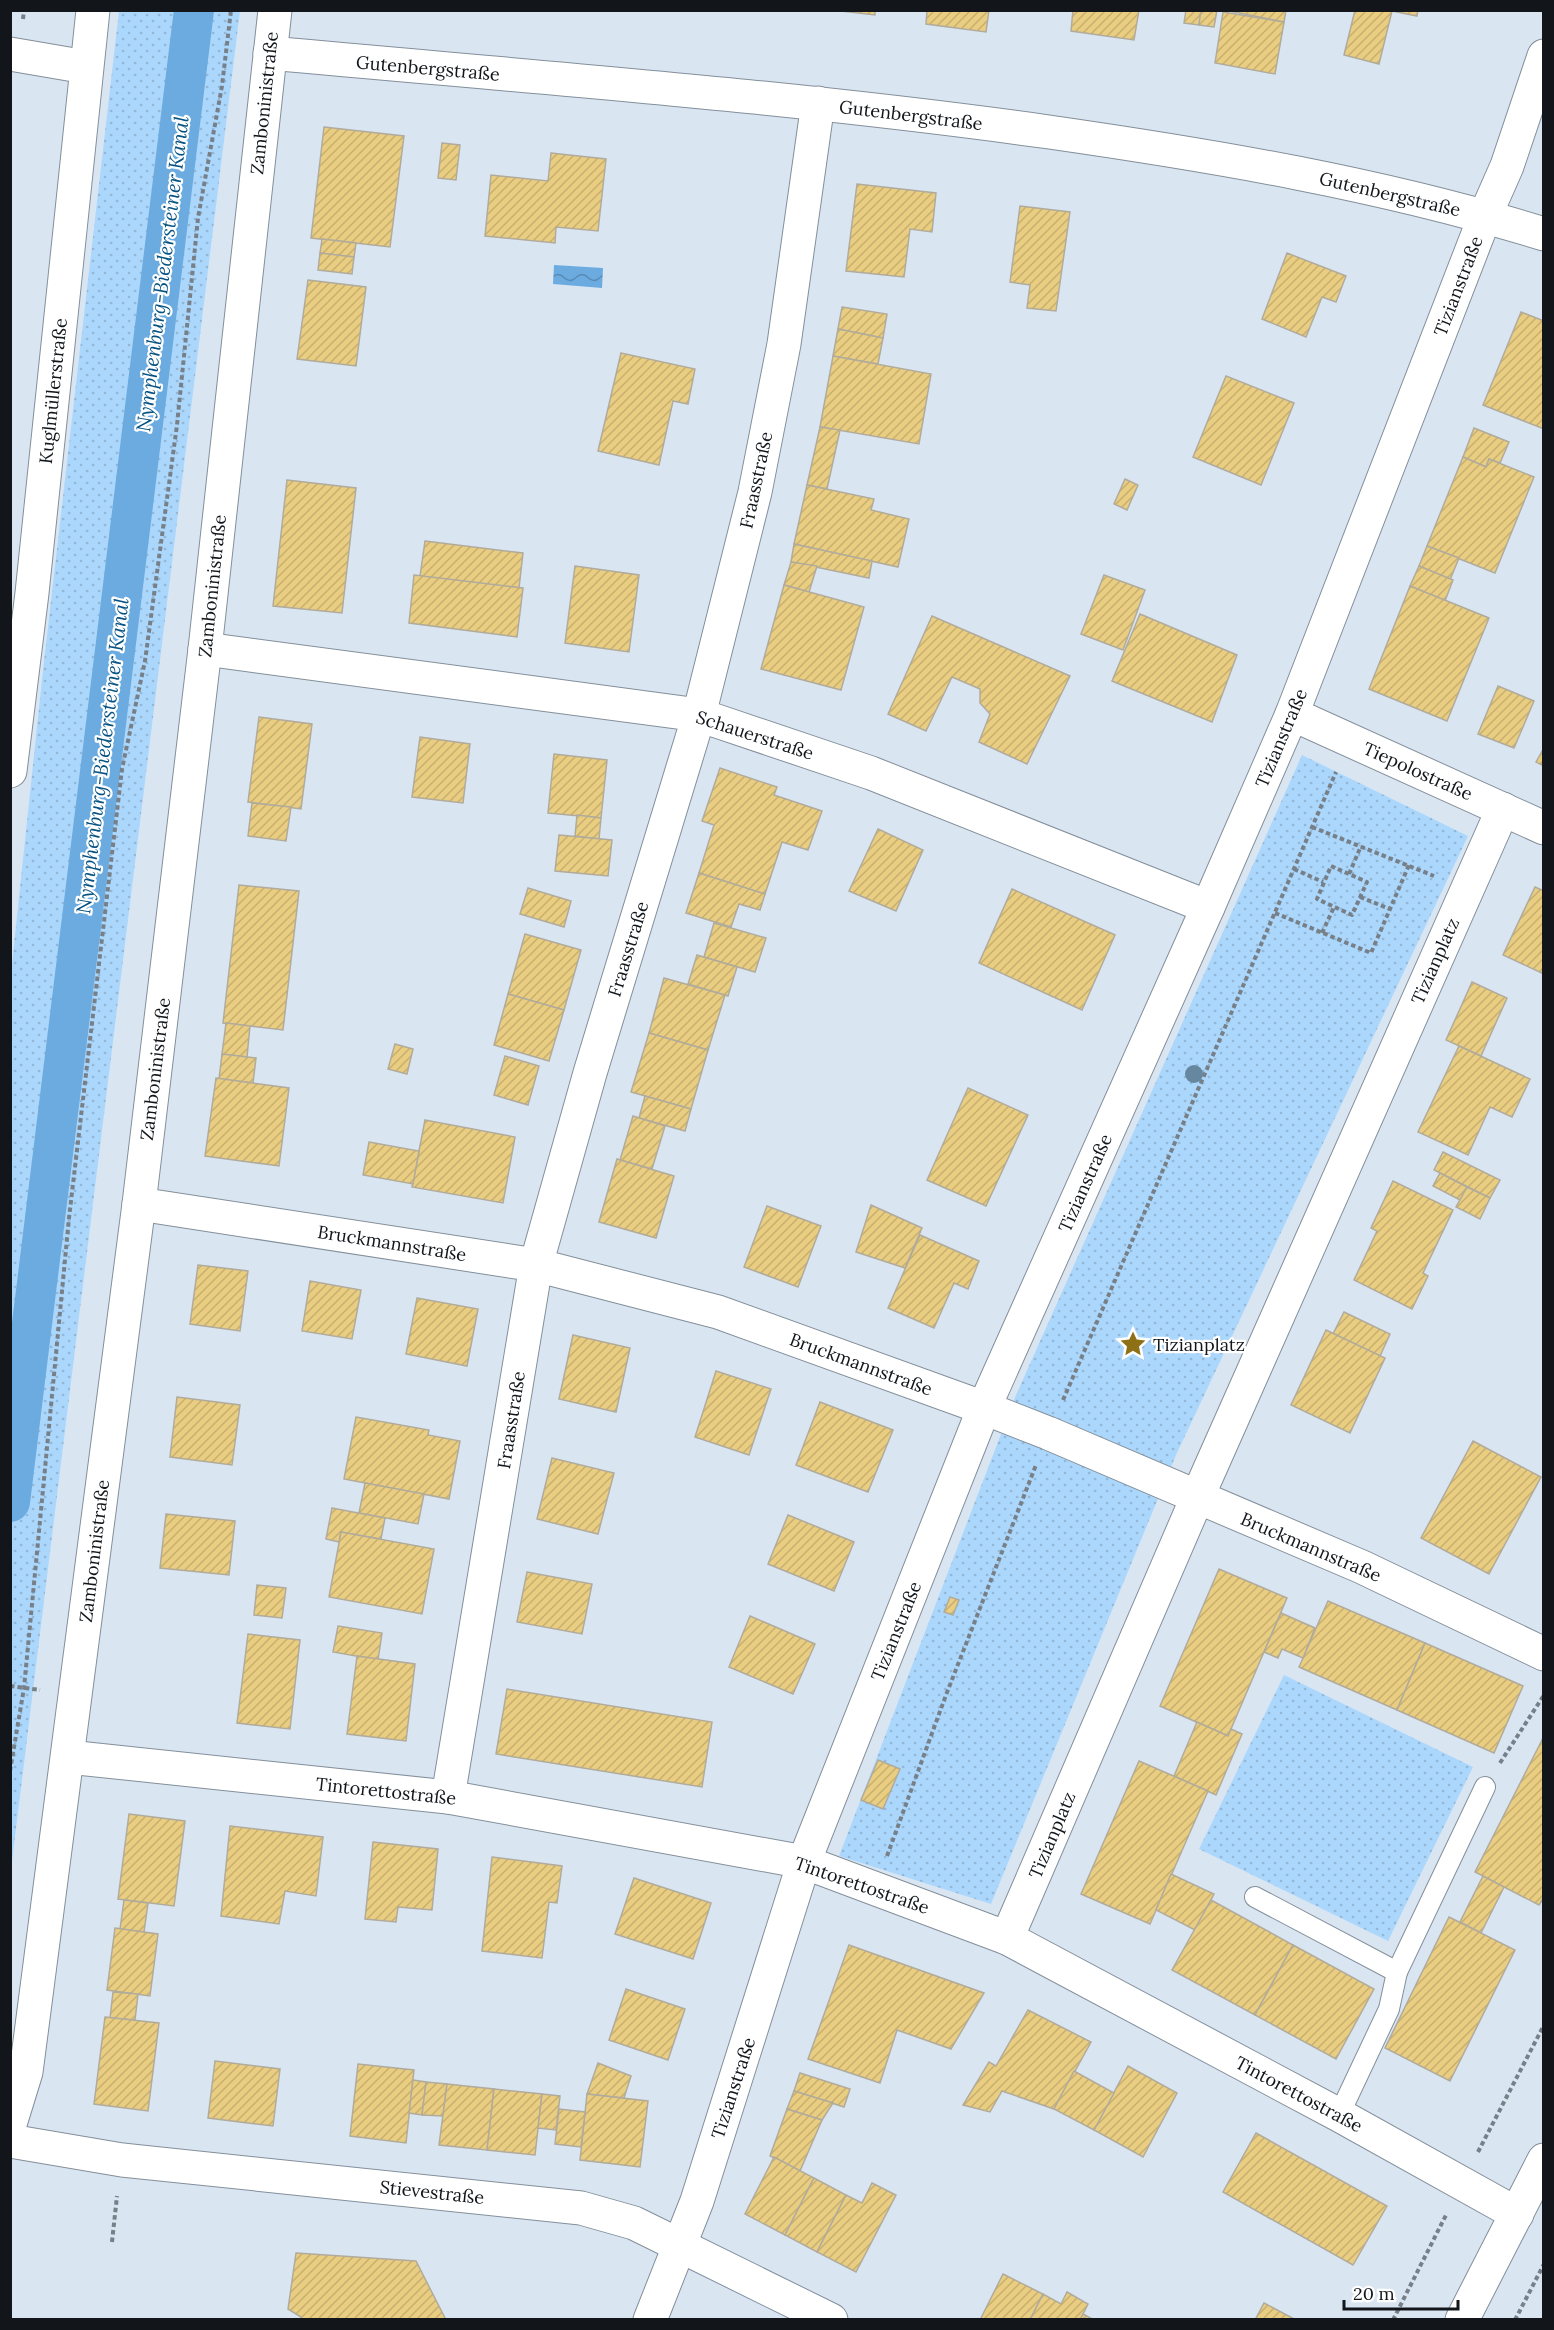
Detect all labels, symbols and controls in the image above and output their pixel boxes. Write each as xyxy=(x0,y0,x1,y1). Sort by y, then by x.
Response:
street label: Zamboninistraße xyxy=(245,30,283,176)
street label: Gutenbergstraße xyxy=(355,50,501,86)
street label: Gutenbergstraße xyxy=(838,95,984,135)
water label: Nymphenburg-Biedersteiner Kanal xyxy=(130,114,194,433)
street label: Gutenbergstraße xyxy=(1317,167,1463,221)
street label: Tizianstraße xyxy=(1428,232,1488,339)
street label: Kuglmüllerstraße xyxy=(34,317,72,465)
street label: Fraasstraße xyxy=(735,429,778,531)
street label: Zamboninistraße xyxy=(193,513,231,659)
water label: Nymphenburg-Biedersteiner Kanal xyxy=(70,596,134,915)
street label: Tizianstraße xyxy=(1250,685,1312,791)
street label: Schauerstraße xyxy=(693,705,817,765)
street label: Tiepolostraße xyxy=(1360,737,1476,805)
street label: Fraasstraße xyxy=(603,898,653,999)
street label: Tizianplatz xyxy=(1406,914,1464,1008)
street label: Zamboninistraße xyxy=(135,996,175,1142)
street label: Tizianstraße xyxy=(1053,1130,1117,1236)
street label: Bruckmannstraße xyxy=(316,1220,468,1266)
street label: Bruckmannstraße xyxy=(786,1327,936,1401)
place icon: Tizianplatz xyxy=(1118,1329,1148,1359)
place label: Tizianplatz xyxy=(1153,1333,1245,1356)
street label: Fraasstraße xyxy=(492,1369,530,1470)
street label: Zamboninistraße xyxy=(74,1478,114,1624)
street label: Bruckmannstraße xyxy=(1237,1507,1385,1587)
street label: Tizianstraße xyxy=(866,1578,926,1684)
street label: Tintorettostraße xyxy=(315,1772,458,1810)
street label: Tizianplatz xyxy=(1023,1788,1081,1882)
street label: Tintorettostraße xyxy=(792,1851,933,1919)
street label: Tizianstraße xyxy=(706,2034,760,2142)
street label: Tintorettostraße xyxy=(1231,2051,1367,2137)
street label: Stievestraße xyxy=(379,2175,486,2209)
scale bar xyxy=(1344,2273,1458,2311)
text: 20 m xyxy=(1353,2282,1395,2305)

